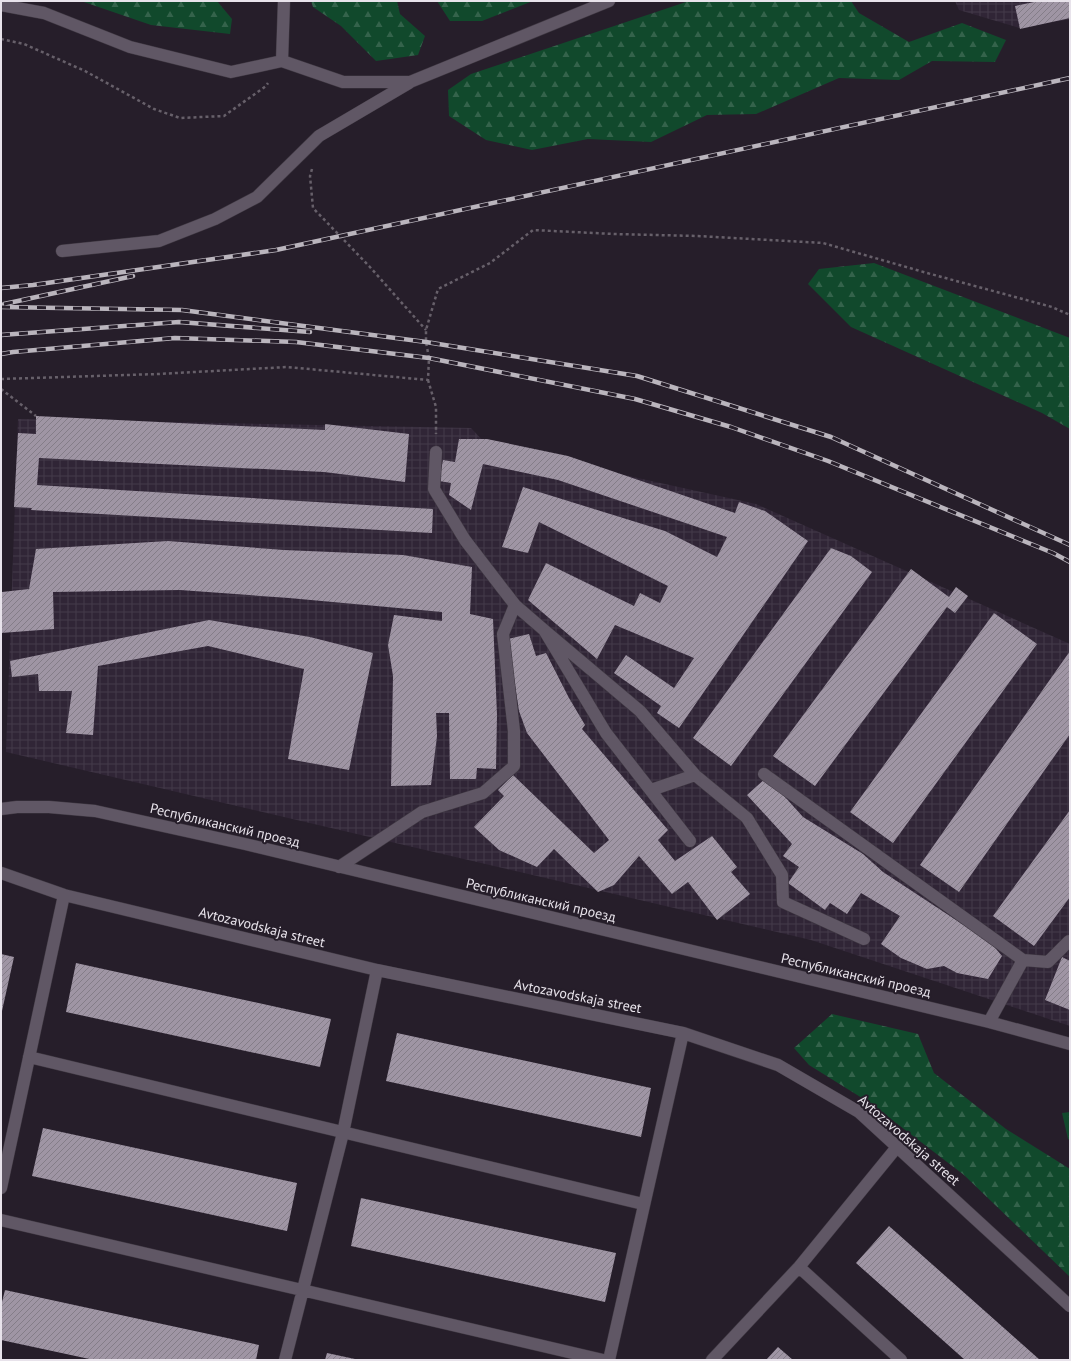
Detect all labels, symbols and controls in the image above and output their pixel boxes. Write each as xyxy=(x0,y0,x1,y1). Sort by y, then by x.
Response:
street label: Республиканский проезд xyxy=(148,799,302,851)
street label: Республиканский проезд xyxy=(464,874,618,926)
street label: Avtozavodskaja street xyxy=(197,903,327,951)
street label: Республиканский проезд xyxy=(779,949,933,1001)
street label: Avtozavodskaja street xyxy=(513,975,643,1017)
street label: Avtozavodskaja street xyxy=(854,1091,964,1189)

